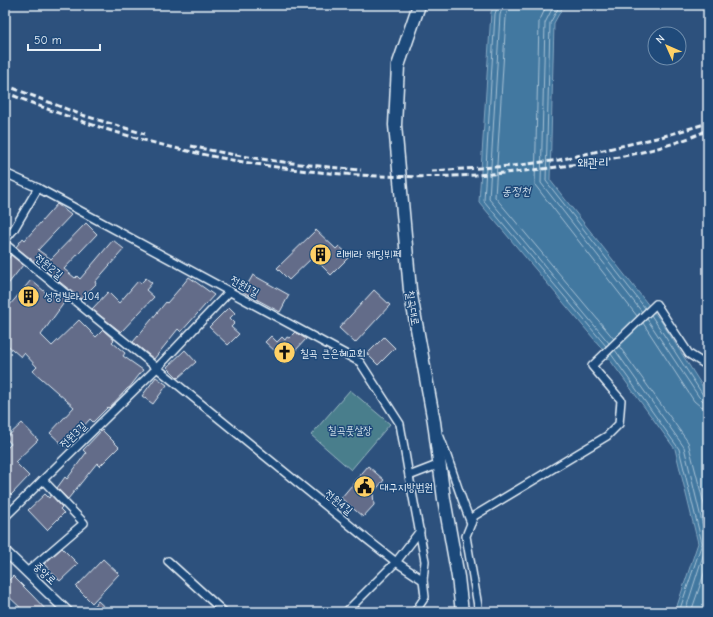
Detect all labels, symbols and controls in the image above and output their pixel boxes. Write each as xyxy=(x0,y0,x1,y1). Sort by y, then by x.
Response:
scale bar xyxy=(28,26,100,52)
north arrow xyxy=(647,26,687,66)
text: N xyxy=(653,32,667,46)
text: 50 m xyxy=(34,33,62,47)
district label: 왜관리 xyxy=(577,155,609,170)
water label: 동정천 xyxy=(502,184,532,198)
building icon: 리베라 웨딩뷔페 xyxy=(307,241,333,267)
place label: 리베라 웨딩뷔페 xyxy=(336,248,402,261)
street label: 전원2길 xyxy=(32,251,65,282)
street label: 전원1길 xyxy=(228,273,262,300)
building icon: 성경빌라 104 xyxy=(15,283,41,309)
place label: 성경빌라 104 xyxy=(44,290,99,303)
street label: 칠곡대로 xyxy=(403,290,422,327)
church icon: 칠곡 큰은혜교회 xyxy=(272,340,298,366)
place label: 칠곡 큰은혜교회 xyxy=(300,347,366,360)
street label: 전원3길 xyxy=(57,419,90,451)
park label: 칠곡풋살장 xyxy=(328,424,372,437)
public building icon: 대구지방법원 xyxy=(351,474,377,500)
place label: 대구지방법원 xyxy=(380,481,433,494)
street label: 전원4길 xyxy=(322,487,355,518)
street label: 중앙로 xyxy=(31,559,59,587)

